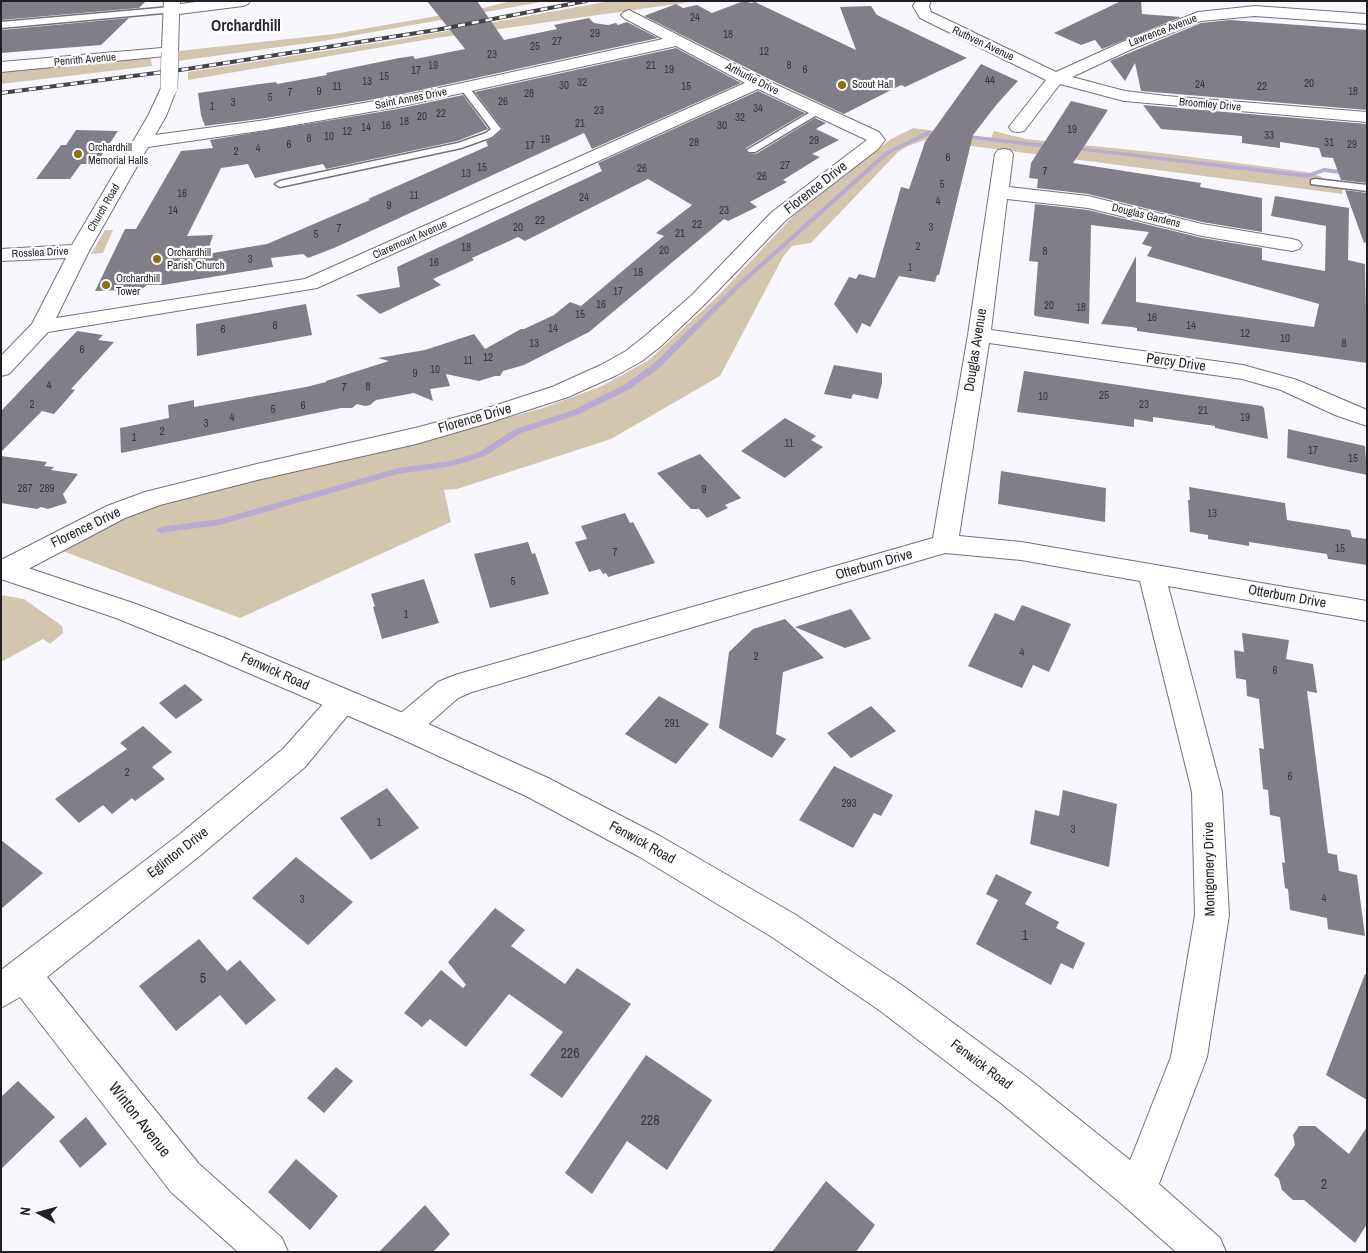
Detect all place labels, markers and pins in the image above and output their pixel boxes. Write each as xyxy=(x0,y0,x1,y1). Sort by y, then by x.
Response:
place label: Scout Hall xyxy=(852,78,893,92)
marker: Scout Hall xyxy=(836,79,848,91)
place label: Orchardhill Memorial Halls xyxy=(88,141,148,167)
marker: Orchardhill Memorial Halls xyxy=(72,148,84,160)
place label: Orchardhill Parish Church xyxy=(167,246,225,272)
marker: Orchardhill Parish Church xyxy=(151,253,163,265)
place label: Orchardhill Tower xyxy=(116,272,160,298)
marker: Orchardhill Tower xyxy=(100,279,112,291)

